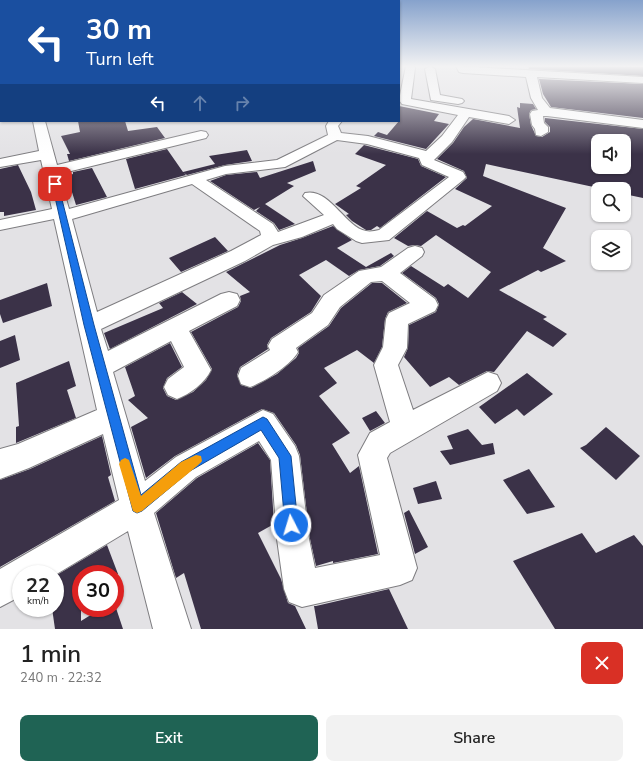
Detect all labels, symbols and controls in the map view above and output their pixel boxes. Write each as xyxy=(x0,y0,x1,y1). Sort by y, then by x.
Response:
text: 30 m xyxy=(86,11,152,49)
icon: left xyxy=(20,16,72,68)
text: Turn left xyxy=(86,47,154,71)
icon: left xyxy=(147,92,169,114)
icon: ahead xyxy=(189,92,211,114)
icon: right xyxy=(231,92,253,114)
map controls xyxy=(591,134,631,270)
button: sound xyxy=(591,134,631,174)
pin xyxy=(38,167,72,201)
icon: arrive xyxy=(44,173,66,195)
button: search xyxy=(591,182,631,222)
button: layers xyxy=(591,230,631,270)
position arrow xyxy=(270,504,312,546)
speed limit sign: 30 xyxy=(72,565,124,617)
text: 22 xyxy=(26,572,50,599)
text: km/h xyxy=(27,594,49,608)
text: 1 min xyxy=(20,638,81,670)
button: close xyxy=(581,642,623,684)
text: 240 m · 22:32 xyxy=(20,669,102,687)
button: Exit xyxy=(20,715,318,761)
button: Share xyxy=(326,715,623,761)

